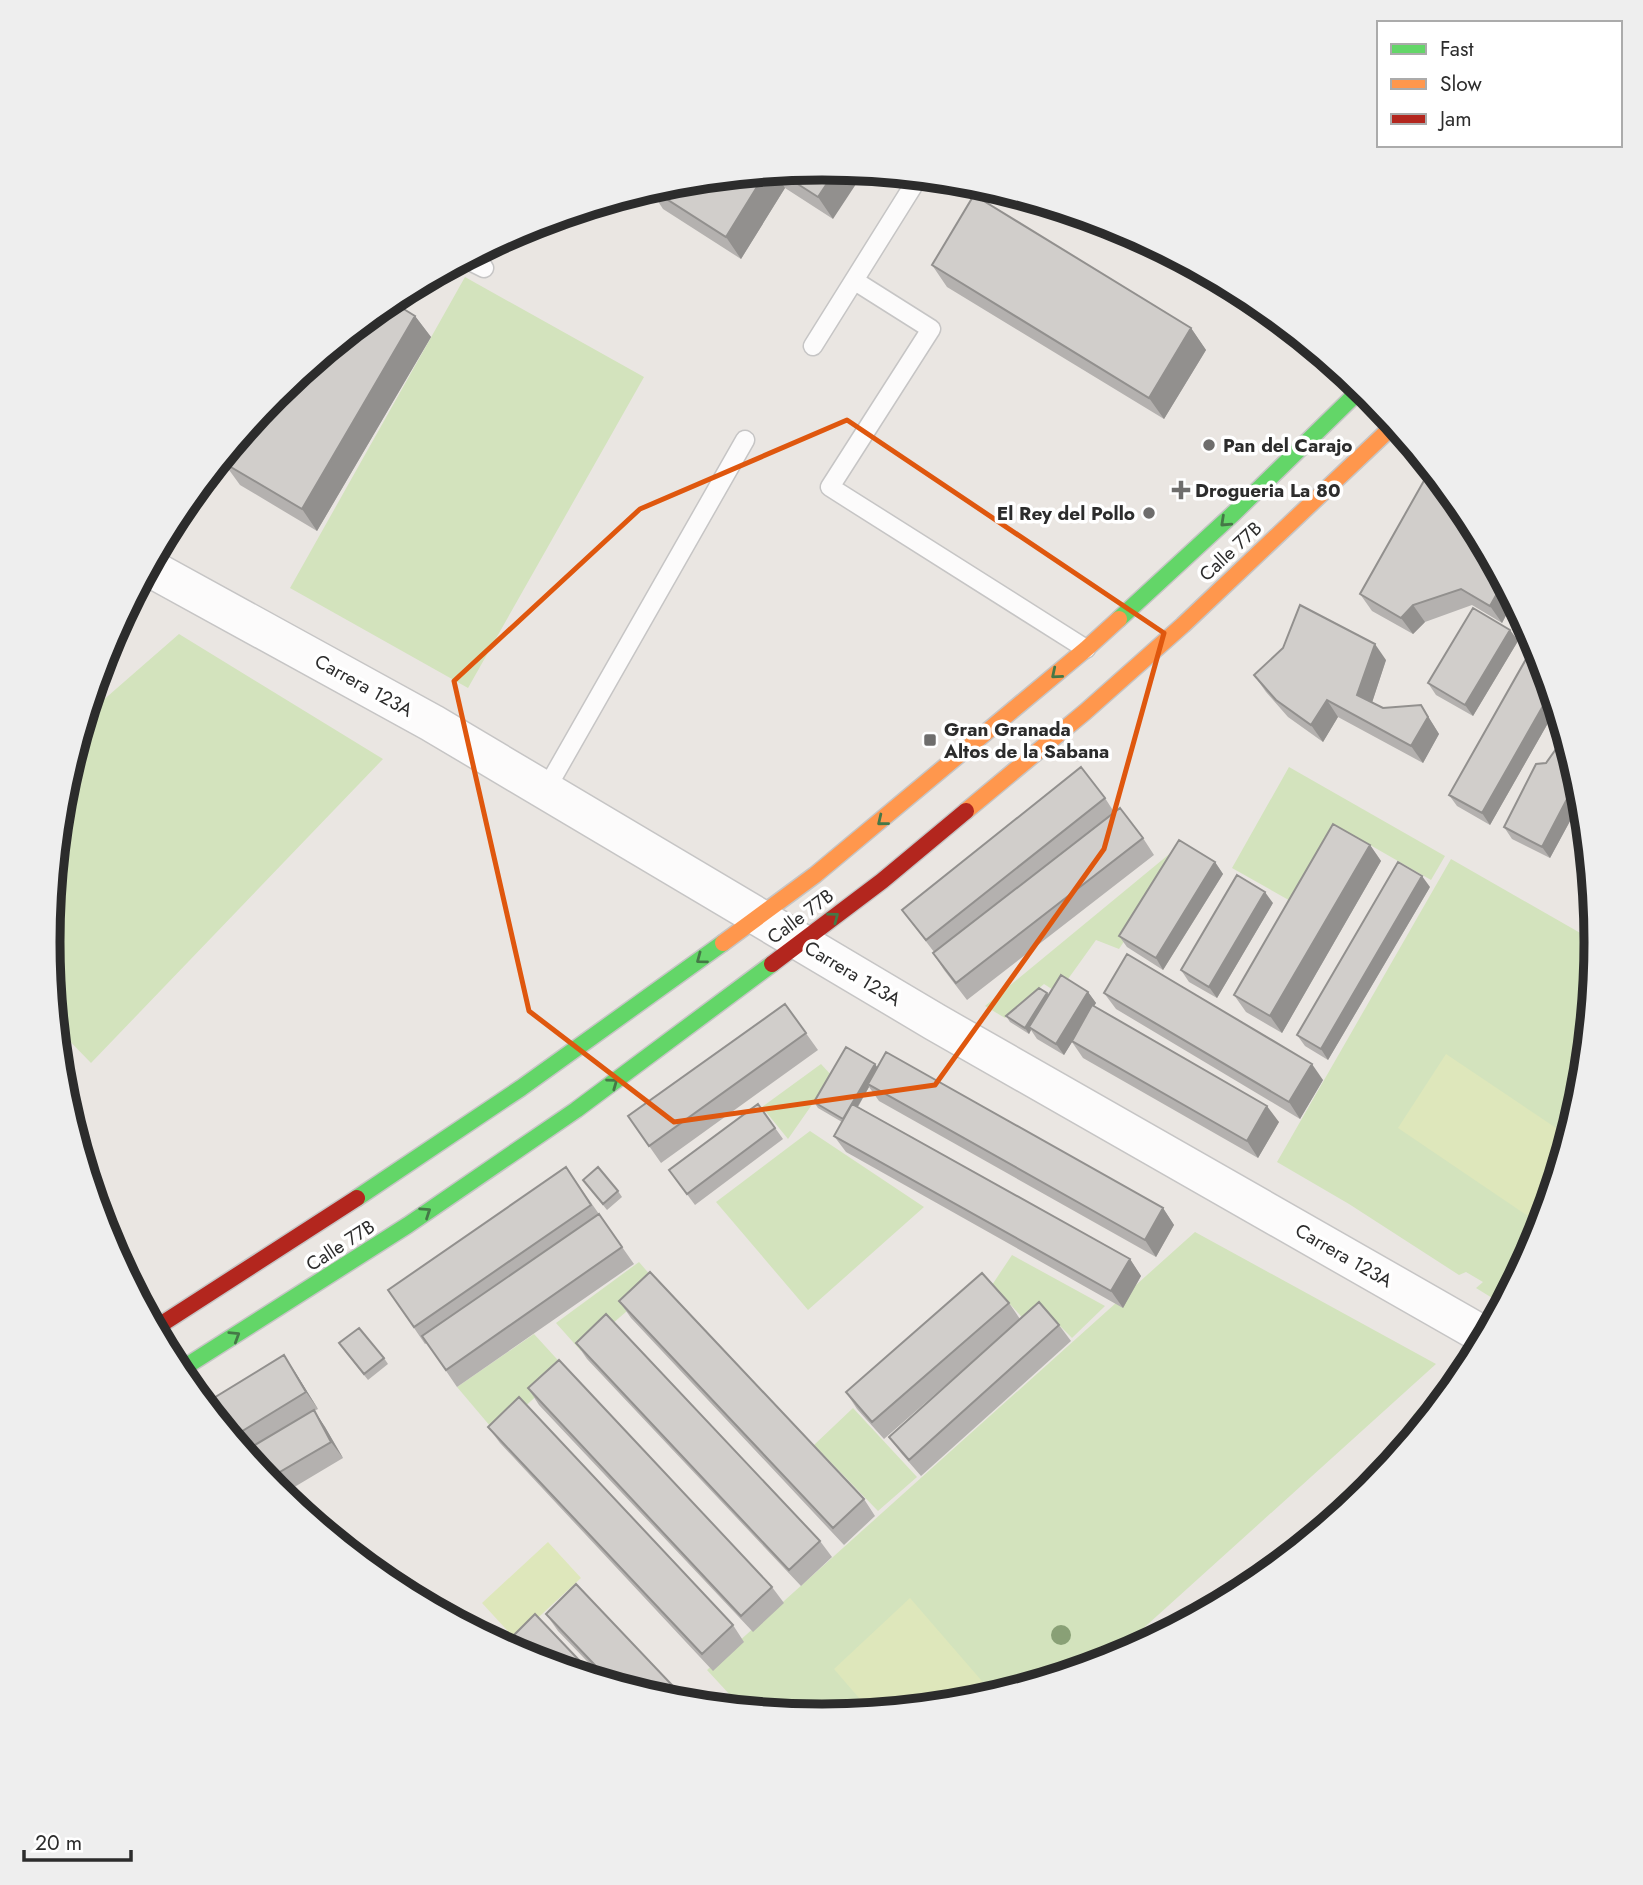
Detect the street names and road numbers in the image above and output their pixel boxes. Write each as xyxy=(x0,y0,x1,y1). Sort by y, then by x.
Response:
street label: Calle 77B xyxy=(1193,515,1268,587)
street label: Carrera 123A xyxy=(310,647,418,724)
street label: Calle 77B xyxy=(761,882,839,950)
street label: Carrera 123A xyxy=(799,934,906,1013)
street label: Calle 77B xyxy=(301,1213,380,1278)
street label: Carrera 123A xyxy=(1290,1217,1398,1294)

